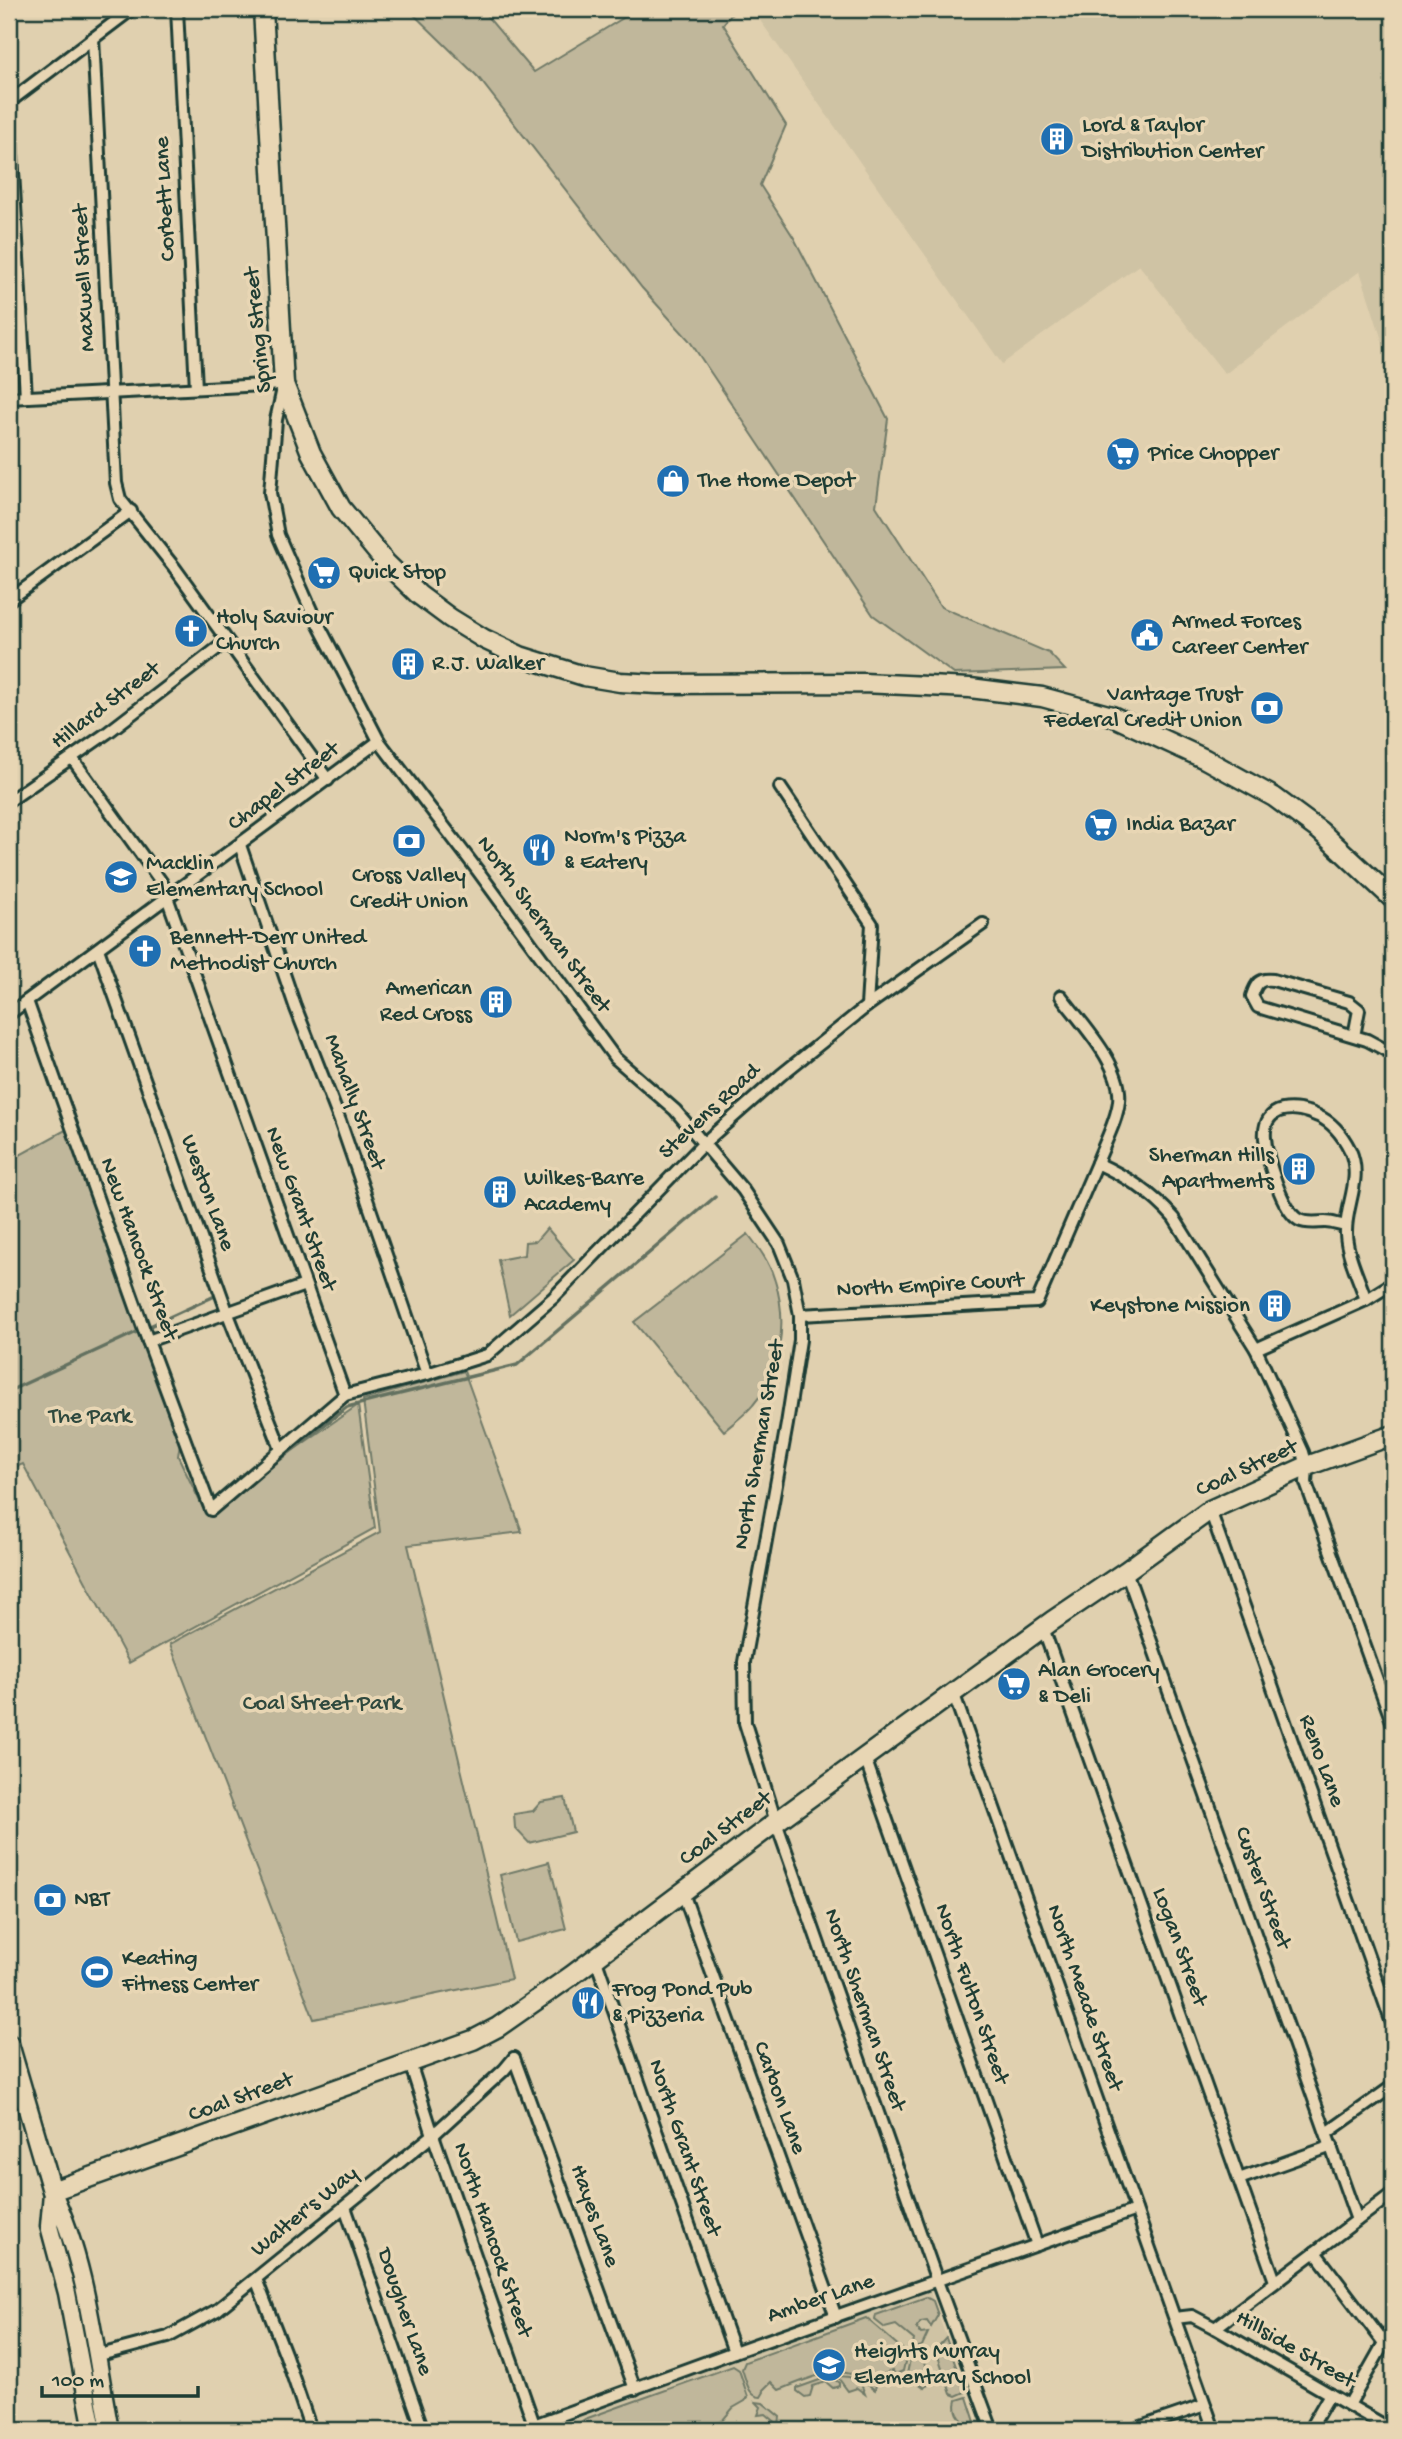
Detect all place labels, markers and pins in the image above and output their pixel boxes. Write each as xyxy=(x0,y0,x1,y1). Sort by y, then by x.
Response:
place label: Lord & Taylor Distribution Center xyxy=(1080,113,1265,166)
building icon: Lord & Taylor Distribution Center xyxy=(1038,120,1076,158)
supermarket icon: Price Chopper xyxy=(1104,435,1142,473)
place label: Price Chopper xyxy=(1147,441,1280,468)
shop icon: The Home Depot xyxy=(654,462,692,500)
place label: The Home Depot xyxy=(696,468,856,495)
supermarket icon: Quick Stop xyxy=(305,554,343,592)
place label: Quick Stop xyxy=(348,560,446,587)
place label: Holy Saviour Church xyxy=(216,605,334,658)
place label: Armed Forces Career Center xyxy=(1172,609,1309,662)
church icon: Holy Saviour Church xyxy=(172,612,210,650)
public building icon: Armed Forces Career Center xyxy=(1128,616,1166,654)
building icon: R.J. Walker xyxy=(389,645,427,683)
place label: R.J. Walker xyxy=(432,651,546,678)
place label: Vantage Trust Federal Credit Union xyxy=(1043,682,1244,735)
bank icon: Vantage Trust Federal Credit Union xyxy=(1248,689,1286,727)
supermarket icon: India Bazar xyxy=(1082,806,1120,844)
place label: India Bazar xyxy=(1126,812,1237,839)
bank icon: Cross Valley Credit Union xyxy=(390,822,428,860)
place label: Norm's Pizza & Eatery xyxy=(564,824,687,877)
restaurant icon: Norm's Pizza & Eatery xyxy=(520,831,558,869)
place label: Macklin Elementary School xyxy=(146,851,323,904)
school or university icon: Macklin Elementary School xyxy=(102,858,140,896)
place label: Cross Valley Credit Union xyxy=(350,863,468,916)
place label: Bennett-Derr United Methodist Church xyxy=(169,925,367,978)
church icon: Bennett-Derr United Methodist Church xyxy=(126,932,164,970)
place label: American Red Cross xyxy=(380,976,473,1029)
building icon: American Red Cross xyxy=(477,983,515,1021)
place label: Sherman Hills Apartments xyxy=(1149,1143,1275,1196)
building icon: Sherman Hills Apartments xyxy=(1280,1150,1318,1188)
place label: Wilkes-Barre Academy xyxy=(524,1166,645,1219)
building icon: Wilkes-Barre Academy xyxy=(481,1173,519,1211)
building icon: Keystone Mission xyxy=(1256,1287,1294,1325)
place label: Keystone Mission xyxy=(1090,1293,1250,1320)
place label: Alan Grocery & Deli xyxy=(1038,1658,1160,1711)
supermarket icon: Alan Grocery & Deli xyxy=(995,1665,1033,1703)
bank icon: NBT xyxy=(31,1881,69,1919)
place label: NBT xyxy=(74,1887,111,1914)
place label: Keating Fitness Center xyxy=(121,1946,260,1999)
sports icon: Keating Fitness Center xyxy=(78,1953,116,1991)
place label: Frog Pond Pub & Pizzeria xyxy=(611,1977,753,2030)
restaurant icon: Frog Pond Pub & Pizzeria xyxy=(569,1984,607,2022)
place label: Heights Murray Elementary School xyxy=(854,2339,1031,2392)
school or university icon: Heights Murray Elementary School xyxy=(810,2346,848,2384)

